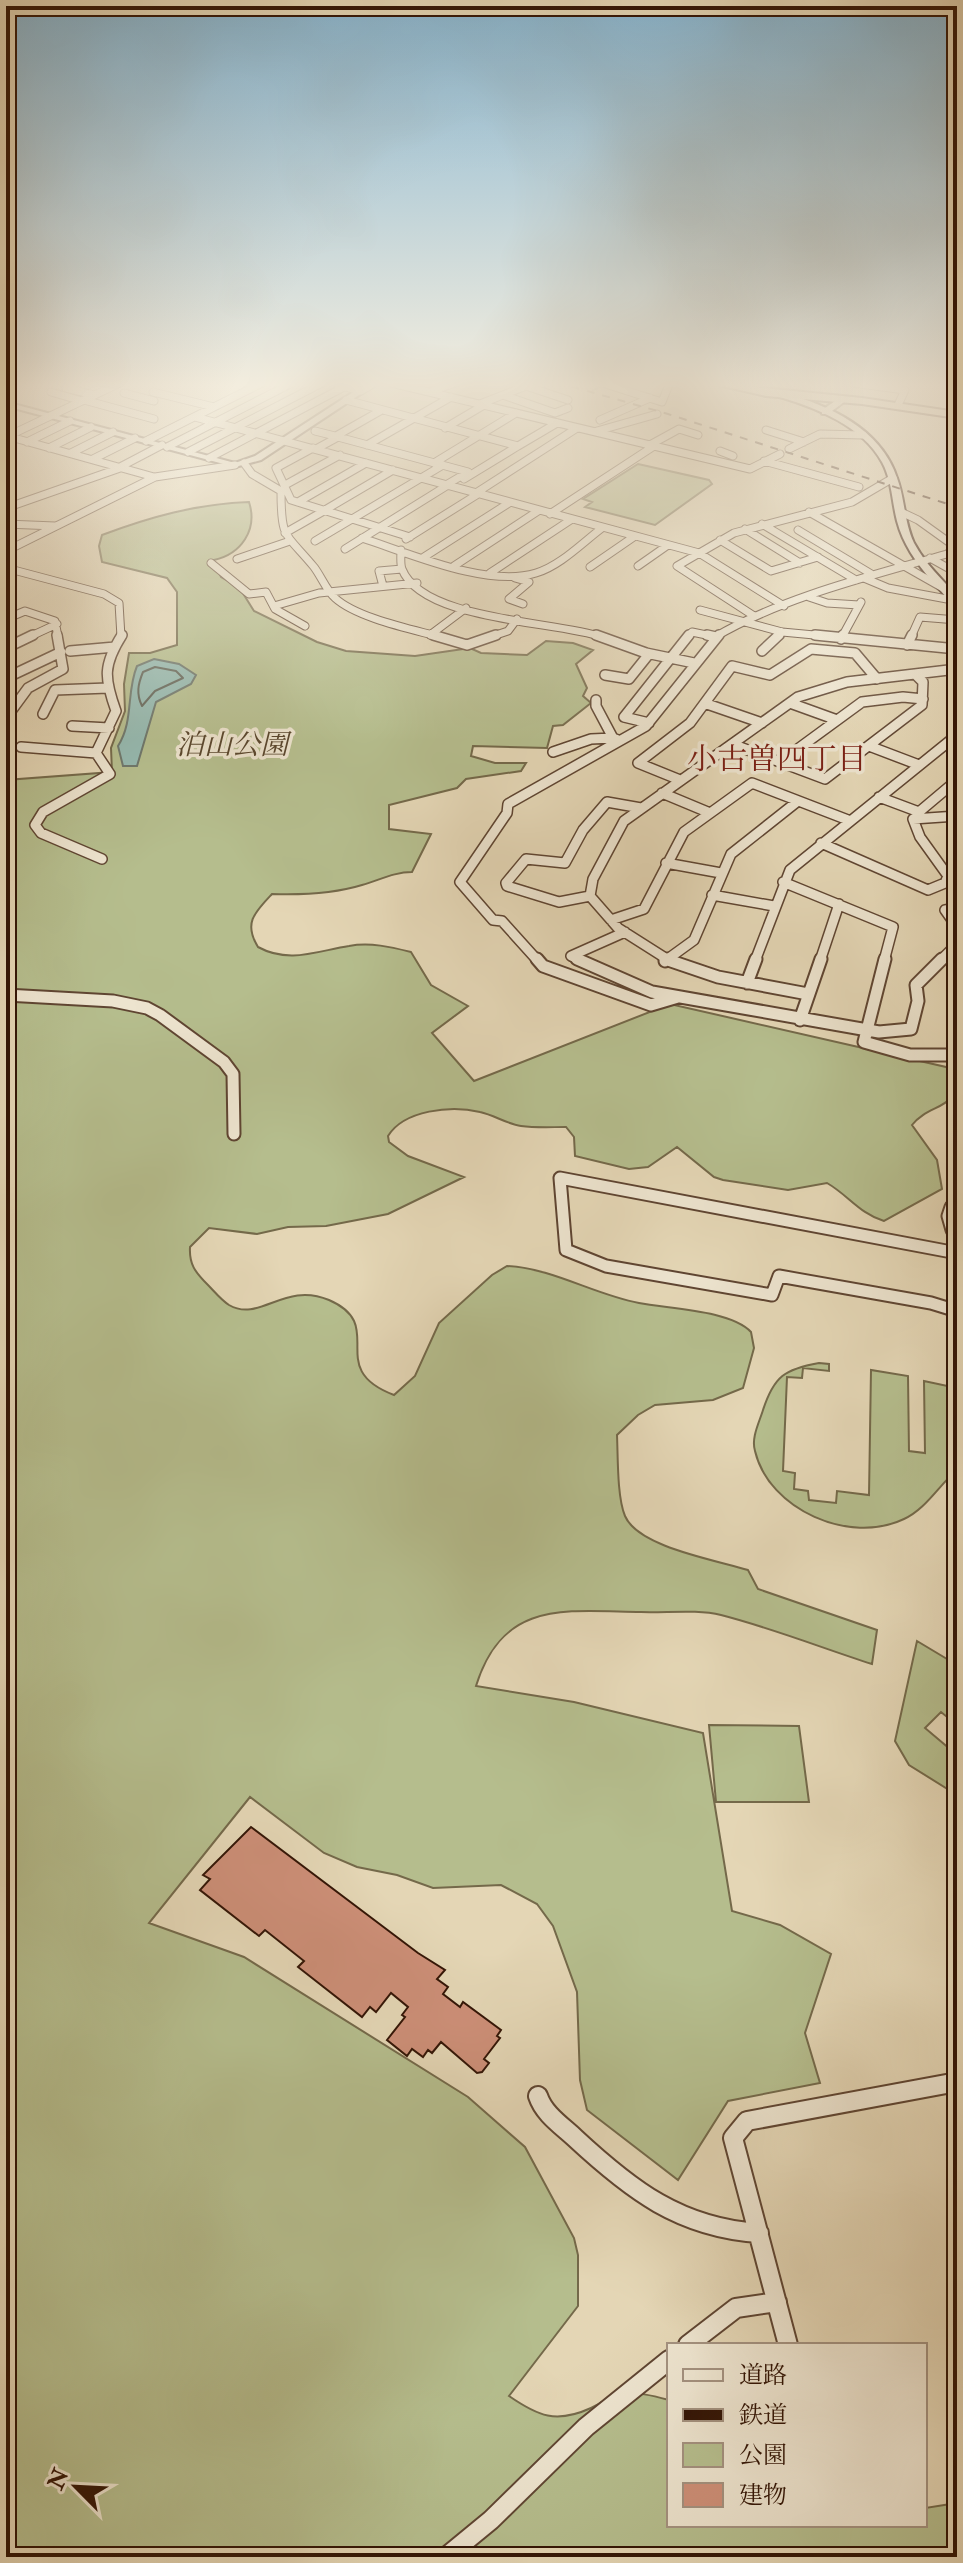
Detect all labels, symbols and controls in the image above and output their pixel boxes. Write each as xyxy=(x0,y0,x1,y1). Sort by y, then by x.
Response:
park label: 泊山公園 xyxy=(176,728,292,763)
district label: 小古曽四丁目 xyxy=(687,741,867,778)
legend xyxy=(667,2343,927,2527)
text: 道路 xyxy=(739,2360,787,2391)
text: 鉄道 xyxy=(739,2400,787,2431)
text: 公園 xyxy=(739,2440,787,2471)
north arrow xyxy=(36,2447,116,2527)
text: N xyxy=(41,2464,76,2495)
text: 建物 xyxy=(739,2480,787,2511)

